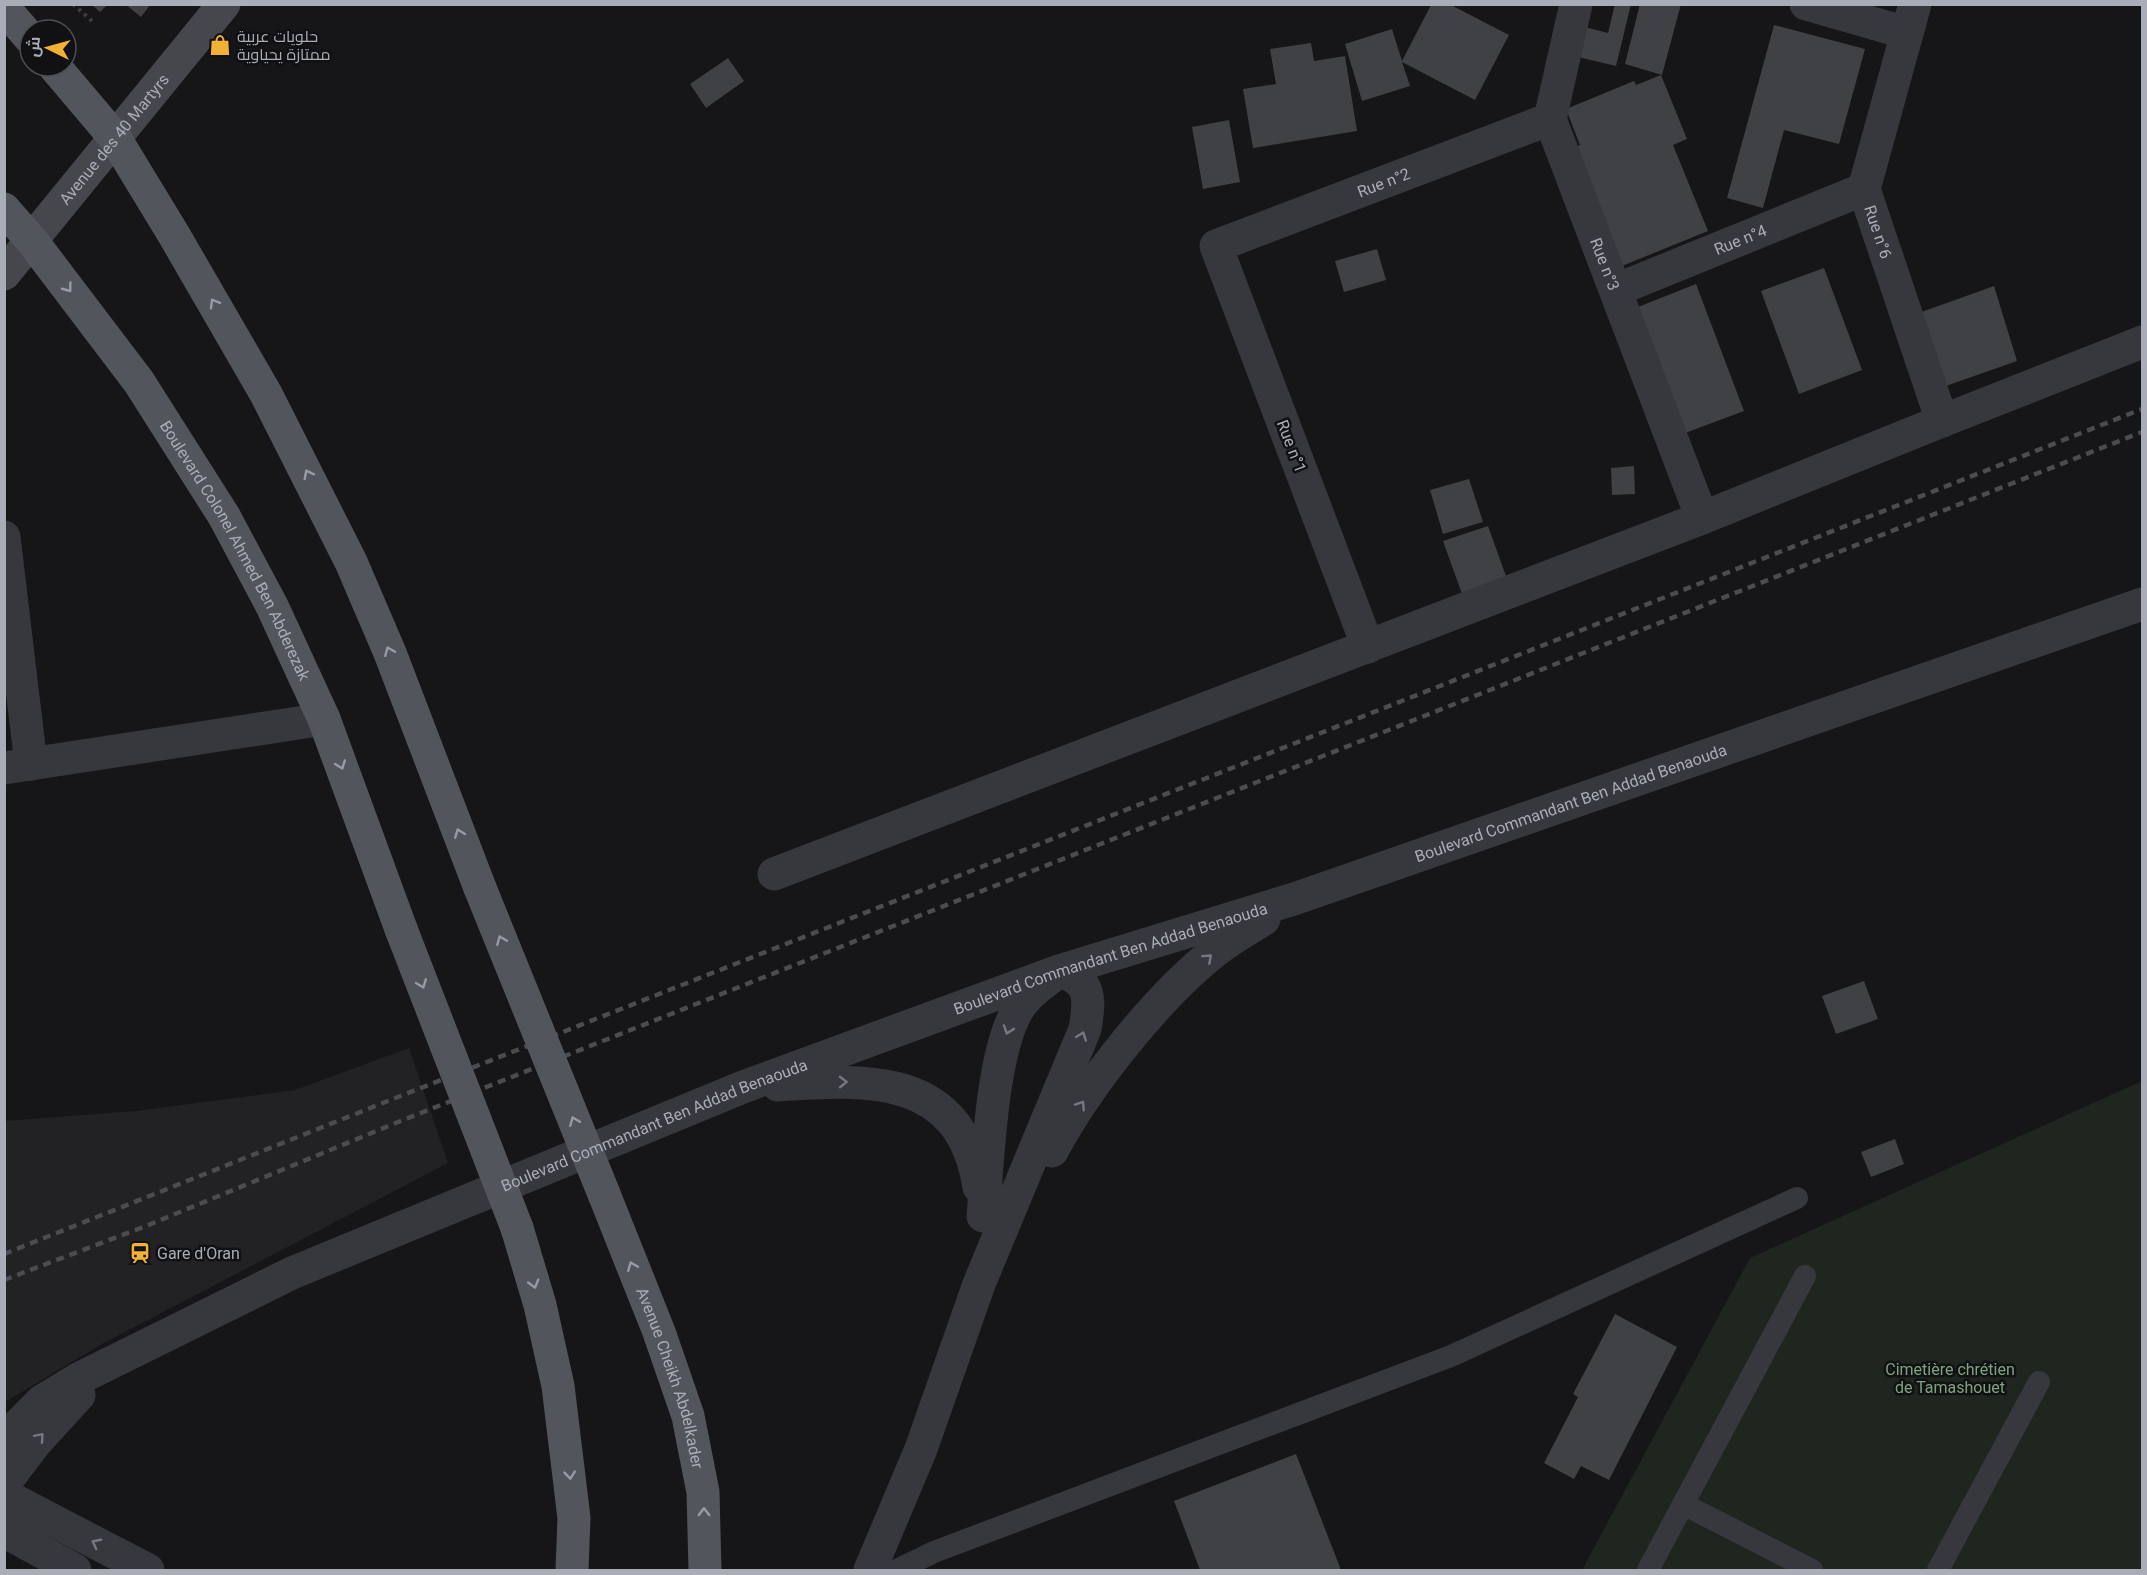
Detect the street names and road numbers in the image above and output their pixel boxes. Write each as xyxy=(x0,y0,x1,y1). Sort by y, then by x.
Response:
street label: Avenue des 40 Martyrs xyxy=(55,70,173,209)
street label: Rue n°2 xyxy=(1355,164,1413,201)
street label: Rue n°6 xyxy=(1860,203,1896,261)
street label: Rue n°4 xyxy=(1711,221,1769,259)
street label: Rue n°3 xyxy=(1586,235,1623,293)
street label: Boulevard Colonel Ahmed Ben Abderezak xyxy=(156,417,314,684)
street label: Rue n°1 xyxy=(1273,417,1310,475)
street label: Boulevard Commandant Ben Addad Benaouda xyxy=(1412,740,1729,866)
street label: Boulevard Commandant Ben Addad Benaouda xyxy=(951,899,1270,1019)
street label: Boulevard Commandant Ben Addad Benaouda xyxy=(498,1055,810,1196)
street label: Avenue Cheikh Abdelkader xyxy=(632,1285,707,1471)

